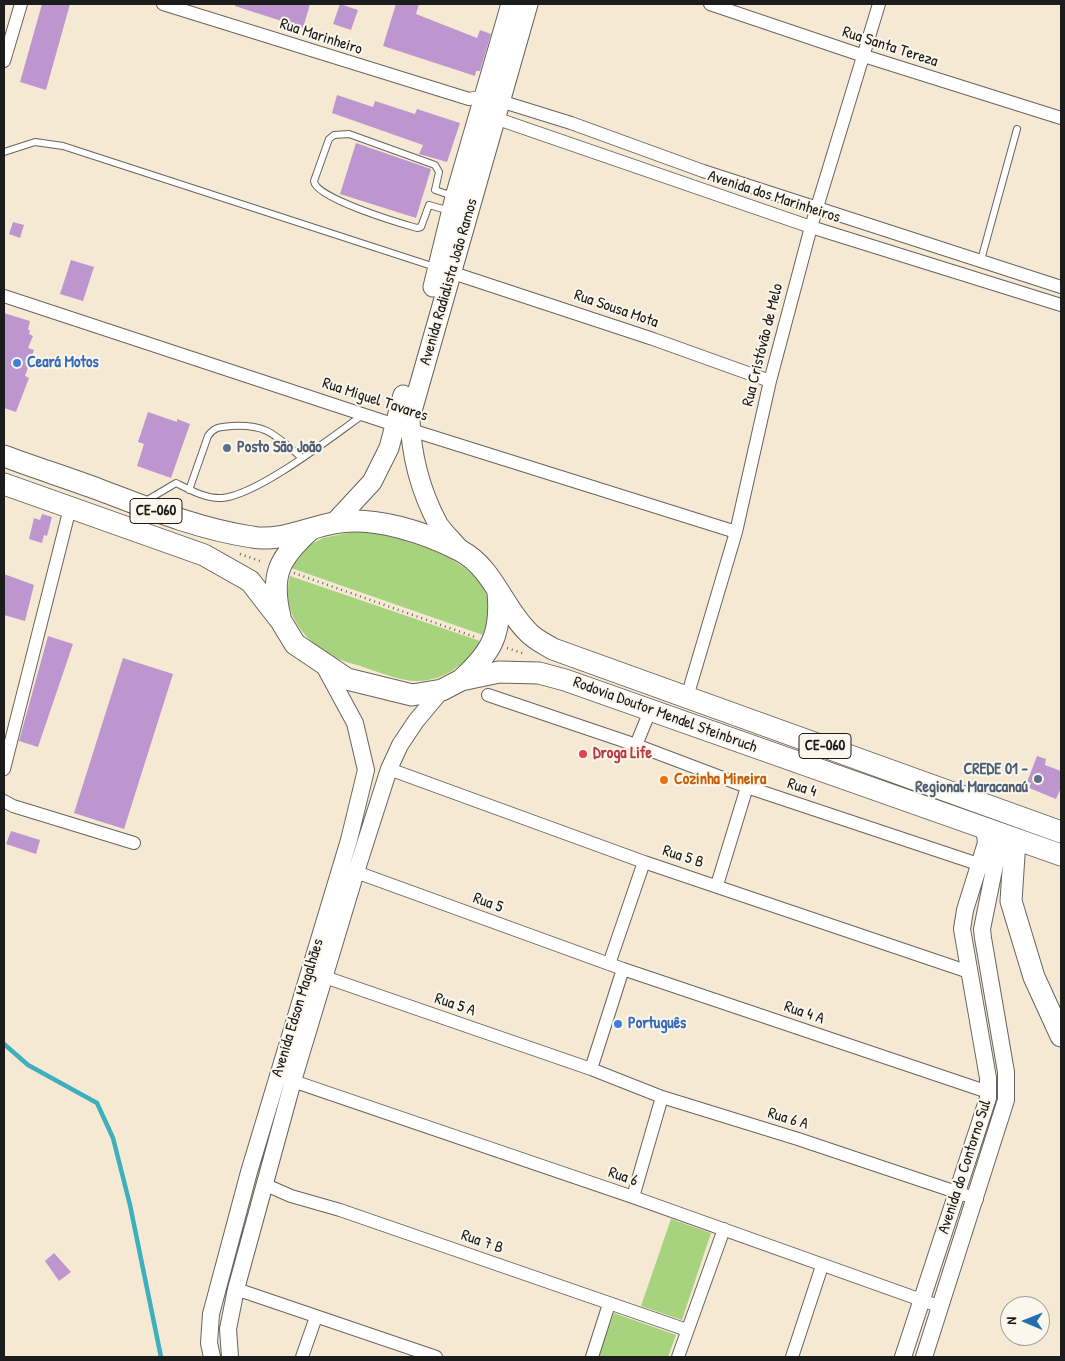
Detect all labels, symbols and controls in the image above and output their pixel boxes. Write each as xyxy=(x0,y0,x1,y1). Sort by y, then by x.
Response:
street label: Rua Marinheiro xyxy=(277,15,365,59)
street label: Rua Santa Tereza xyxy=(840,23,940,71)
street label: Avenida dos Marinheiros xyxy=(705,166,843,228)
street label: Avenida Radialista João Ramos xyxy=(416,196,482,368)
street label: Rua Cristóvão de Melo xyxy=(738,282,788,408)
street label: Rua Sousa Mota xyxy=(571,286,661,332)
place label: Ceará Motos xyxy=(27,353,99,373)
marker: Ceará Motos xyxy=(11,357,23,369)
street label: Rua Miguel Tavares xyxy=(320,374,430,426)
place label: Posto São João xyxy=(237,438,322,458)
marker: Posto São João xyxy=(221,442,233,454)
road number: CE-060 xyxy=(130,498,182,524)
street label: Rodovia Doutor Mendel Steinbruch xyxy=(570,673,760,757)
road number: CE-060 xyxy=(799,734,851,758)
place label: Droga Life xyxy=(593,744,652,764)
marker: Droga Life xyxy=(577,748,589,760)
place label: CREDE 01 - Regional Maracanaú xyxy=(915,760,1028,798)
place label: Cozinha Mineira xyxy=(674,770,766,790)
marker: CREDE 01 - Regional Maracanaú xyxy=(1032,773,1044,785)
marker: Cozinha Mineira xyxy=(658,774,670,786)
street label: Rua 4 xyxy=(785,774,819,802)
street label: Rua 5 B xyxy=(660,841,706,873)
street label: Rua 5 xyxy=(470,889,506,917)
street label: Avenida Edson Magalhães xyxy=(268,937,328,1079)
street label: Rua 5 A xyxy=(432,989,478,1021)
street label: Rua 4 A xyxy=(781,997,827,1029)
place label: Português xyxy=(628,1014,686,1034)
marker: Português xyxy=(612,1018,624,1030)
street label: Avenida do Contorno Sul xyxy=(934,1098,996,1236)
street label: Rua 6 A xyxy=(765,1104,811,1134)
street label: Rua 6 xyxy=(606,1163,640,1191)
street label: Rua 7 B xyxy=(458,1226,506,1258)
north arrow xyxy=(1000,1296,1050,1346)
text: N xyxy=(1001,1317,1020,1325)

